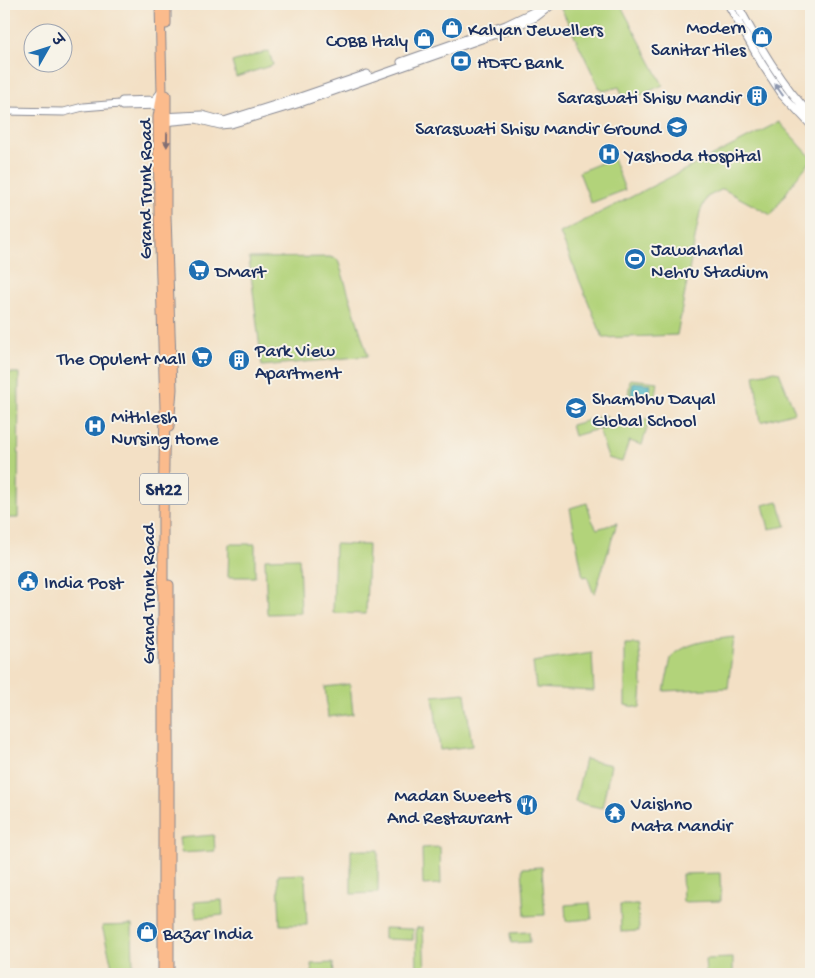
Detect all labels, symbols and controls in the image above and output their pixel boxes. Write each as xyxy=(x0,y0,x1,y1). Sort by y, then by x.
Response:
shop icon: Kalyan Jewellers xyxy=(440,16,464,40)
place label: Modern Sanitar tiles xyxy=(651,18,747,63)
place label: Kalyan Jewellers xyxy=(468,20,604,43)
north arrow xyxy=(22,22,72,72)
shop icon: Modern Sanitar tiles xyxy=(750,25,774,49)
shop icon: COBB Italy xyxy=(412,27,436,51)
text: उ xyxy=(45,31,67,52)
place label: COBB Italy xyxy=(326,31,409,54)
bank icon: HDFC Bank xyxy=(449,49,473,73)
place label: HDFC Bank xyxy=(477,53,564,76)
one-way arrow xyxy=(774,82,784,96)
building icon: Saraswati Shisu Mandir xyxy=(745,84,769,108)
place label: Saraswati Shisu Mandir xyxy=(557,88,743,111)
school or university icon: Saraswati Shisu Mandir Ground xyxy=(665,115,689,139)
street label: Grand Trunk Road xyxy=(136,117,159,259)
place label: Saraswati Shisu Mandir Ground xyxy=(415,119,663,142)
one-way arrow xyxy=(163,132,171,148)
hospital icon: Yashoda Hospital xyxy=(597,142,621,166)
place label: Yashoda Hospital xyxy=(623,146,761,169)
place label: Jawaharlal Nehru Stadium xyxy=(651,240,769,285)
sports icon: Jawaharlal Nehru Stadium xyxy=(623,247,647,271)
supermarket icon: DMart xyxy=(187,258,211,282)
place label: DMart xyxy=(213,262,268,285)
place label: Park View Apartment xyxy=(254,341,343,386)
supermarket icon: The Opulent Mall xyxy=(190,345,214,369)
building icon: Park View Apartment xyxy=(227,348,251,372)
place label: The Opulent Mall xyxy=(56,349,186,372)
place label: Shambhu Dayal Global School xyxy=(592,389,716,434)
school or university icon: Shambhu Dayal Global School xyxy=(564,396,588,420)
place label: Mithlesh Nursing Home xyxy=(111,407,219,452)
hospital icon: Mithlesh Nursing Home xyxy=(83,414,107,438)
road number: SH22 xyxy=(140,474,188,504)
street label: Grand Trunk Road xyxy=(139,522,162,664)
public building icon: India Post xyxy=(16,569,40,593)
place label: India Post xyxy=(44,573,125,596)
place label: Madan Sweets And Restaurant xyxy=(387,786,513,831)
restaurant icon: Madan Sweets And Restaurant xyxy=(515,793,539,817)
place label: Vaishno Mata Mandir xyxy=(630,794,735,839)
temple icon: Vaishno Mata Mandir xyxy=(603,801,627,825)
shop icon: Bazar India xyxy=(135,920,159,944)
place label: Bazar India xyxy=(162,924,254,947)

